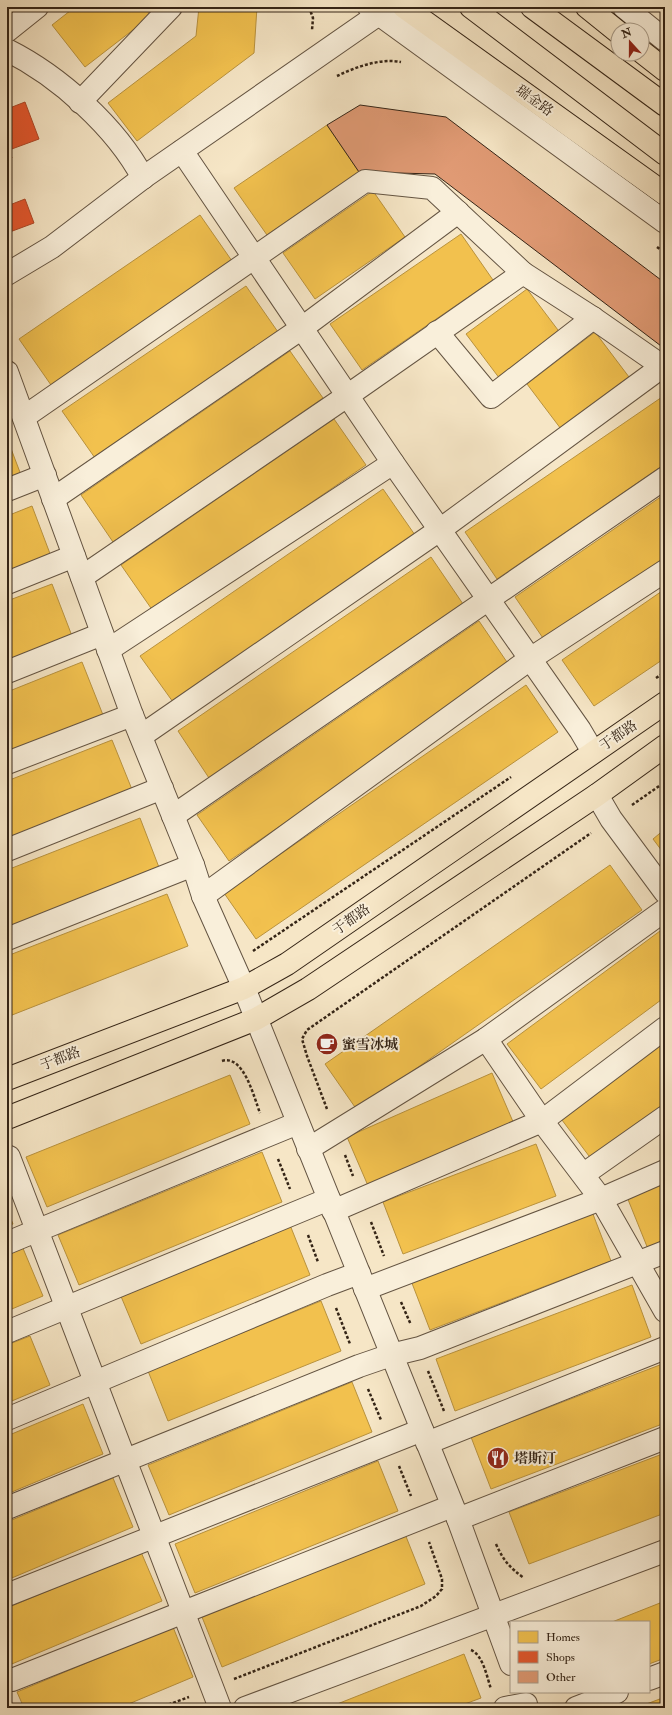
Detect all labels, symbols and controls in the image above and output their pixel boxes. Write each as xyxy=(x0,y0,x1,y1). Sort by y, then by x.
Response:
north arrow xyxy=(610,22,650,62)
text: N xyxy=(619,25,635,41)
street label: 瑞金路 xyxy=(513,81,557,120)
street label: 于都路 xyxy=(596,717,640,754)
street label: 于都路 xyxy=(329,900,373,938)
cafe icon: 蜜雪冰城 xyxy=(314,1031,340,1057)
place label: 蜜雪冰城 xyxy=(342,1036,398,1053)
street label: 于都路 xyxy=(38,1043,83,1074)
restaurant icon: 塔斯汀 xyxy=(485,1445,511,1471)
place label: 塔斯汀 xyxy=(514,1450,556,1467)
legend xyxy=(510,1621,650,1693)
text: Homes xyxy=(546,1630,580,1645)
text: Shops xyxy=(546,1650,575,1665)
text: Other xyxy=(546,1670,576,1685)

